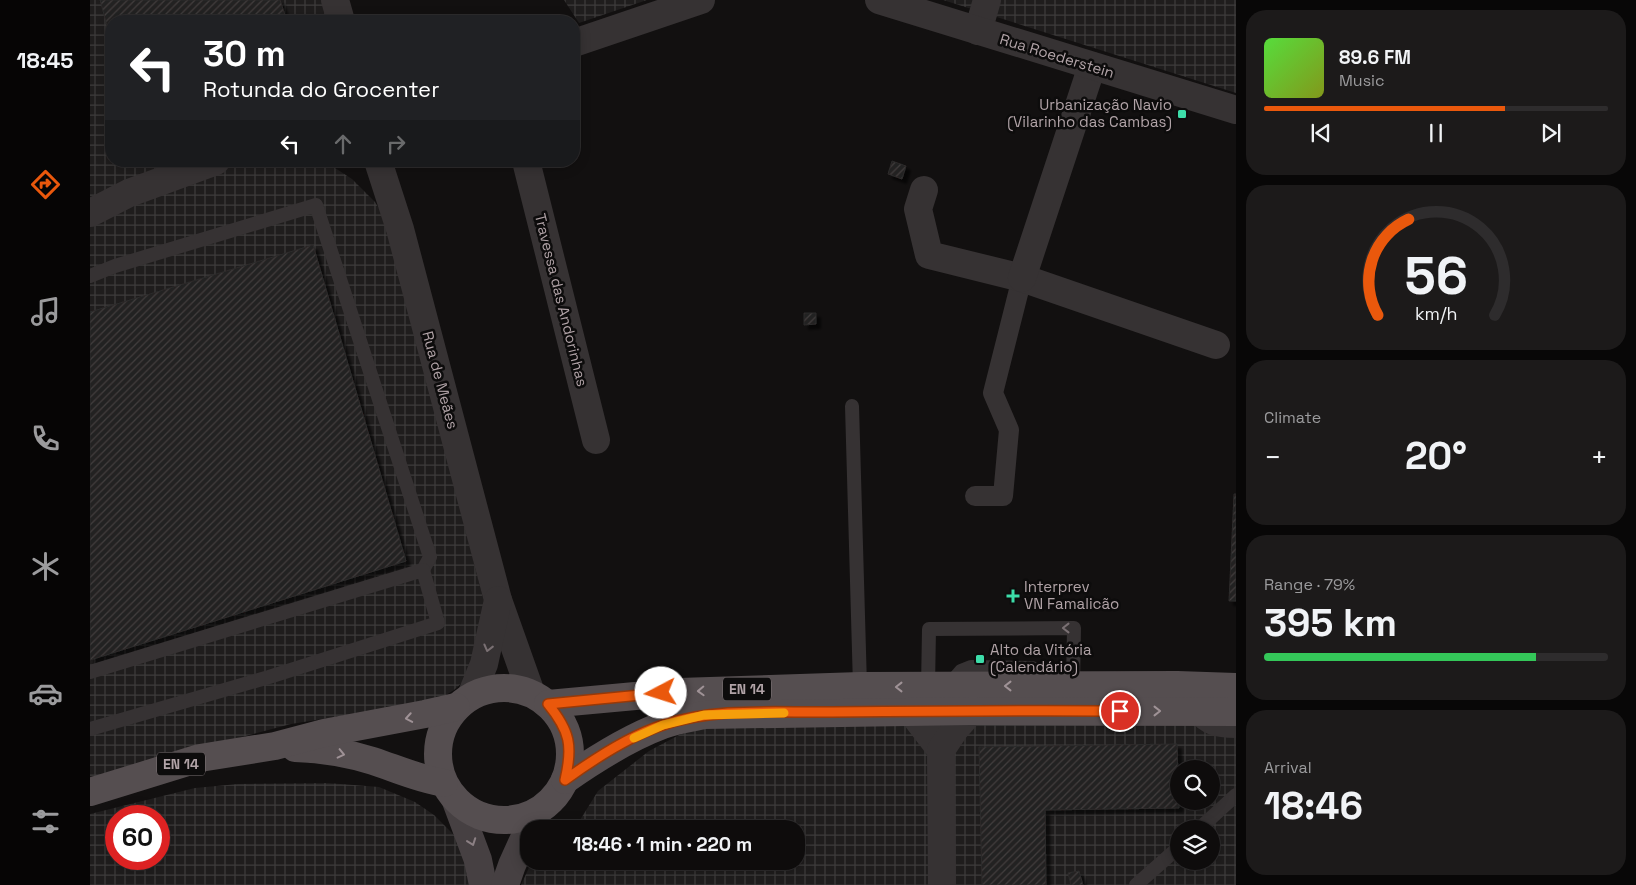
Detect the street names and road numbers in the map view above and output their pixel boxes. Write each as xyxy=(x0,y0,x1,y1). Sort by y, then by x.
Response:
street label: Rua Roederstein xyxy=(998,29,1117,82)
street label: Travessa das Andorinhas xyxy=(531,211,592,389)
street label: Rua de Meães xyxy=(418,329,463,431)
road number: EN 14 xyxy=(723,678,771,701)
road number: EN 14 xyxy=(157,752,205,776)

